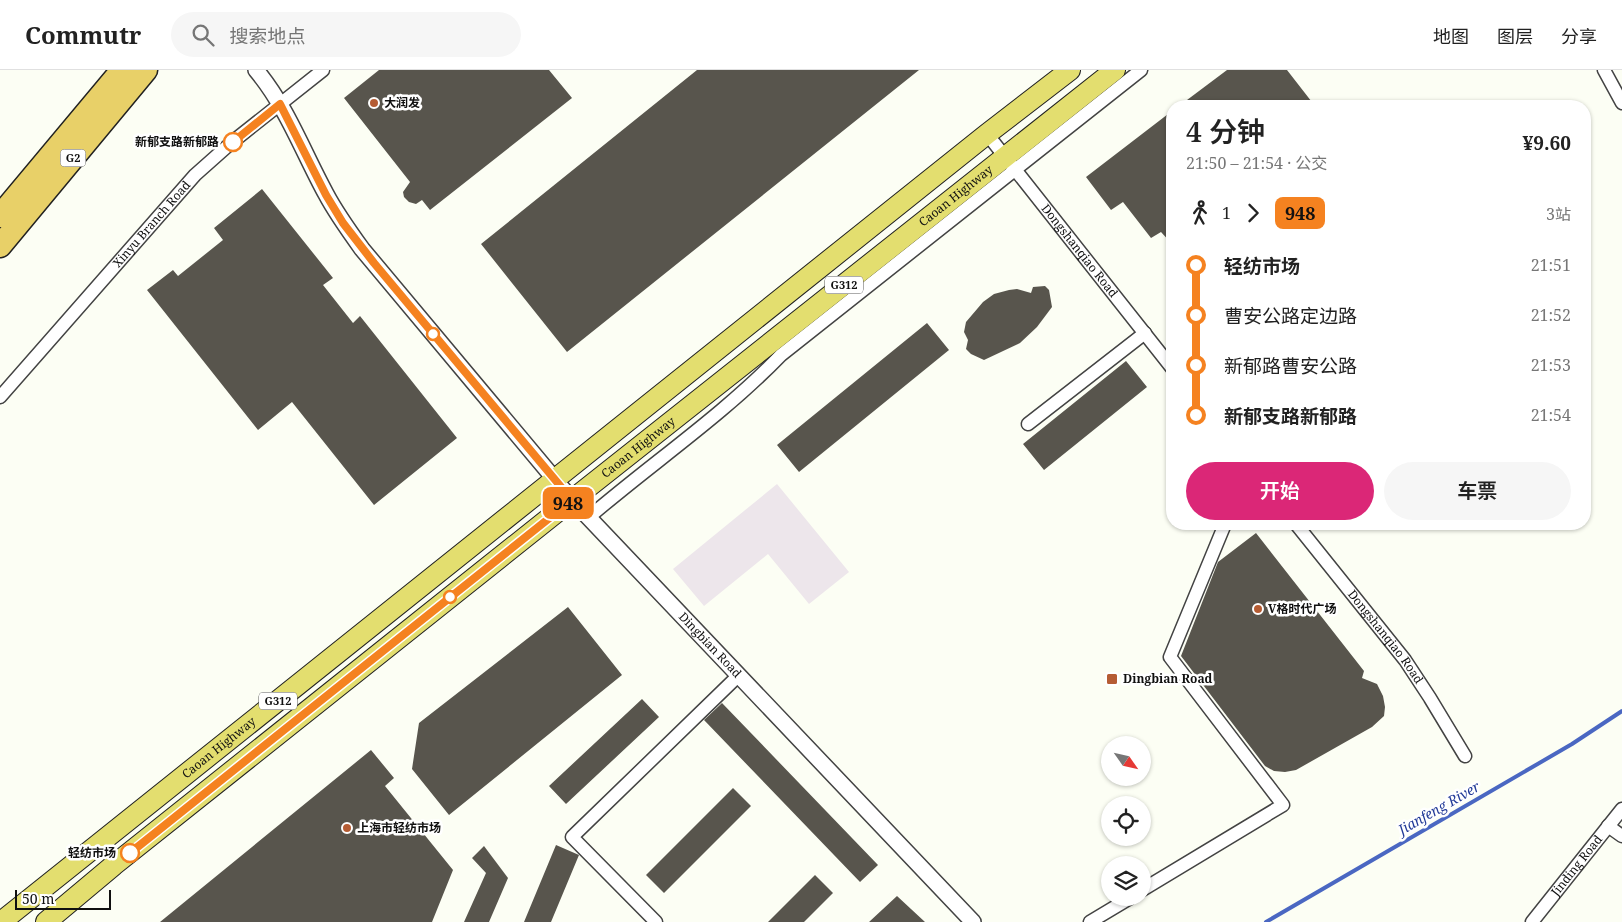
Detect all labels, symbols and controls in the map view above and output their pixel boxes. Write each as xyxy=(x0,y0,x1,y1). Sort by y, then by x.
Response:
search box xyxy=(171,12,521,57)
text: Commutr xyxy=(25,18,141,51)
icon: search xyxy=(189,21,217,49)
text: 搜索地点 xyxy=(229,23,305,49)
text: 地图 xyxy=(1433,24,1469,48)
text: 图层 xyxy=(1497,24,1533,48)
text: 分享 xyxy=(1561,24,1597,48)
place label: 大润发 xyxy=(384,94,420,111)
marker: 大润发 xyxy=(368,97,380,109)
text: 4 分钟 xyxy=(1186,112,1265,150)
text: ¥9.60 xyxy=(1522,130,1571,156)
marker: 新郁支路新郁路 xyxy=(223,132,243,152)
place label: 新郁支路新郁路 xyxy=(135,133,219,150)
road number: G2 xyxy=(60,150,86,166)
text: 21:50 – 21:54 · 公交 xyxy=(1186,152,1327,174)
street label: Caoan Highway xyxy=(915,161,996,230)
street label: Xinyu Branch Road xyxy=(109,176,195,271)
icon: walk xyxy=(1186,199,1214,227)
icon: forward xyxy=(1239,199,1267,227)
street label: Dongshanqiao Road xyxy=(1038,200,1122,301)
text: 948 xyxy=(1285,201,1315,225)
text: 1 xyxy=(1222,202,1231,224)
text: 3站 xyxy=(1546,203,1571,225)
text: 轻纺市场 xyxy=(1224,253,1300,279)
text: 21:51 xyxy=(1531,254,1571,276)
road number: G312 xyxy=(825,276,863,294)
text: 曹安公路定边路 xyxy=(1224,303,1357,329)
text: 21:52 xyxy=(1531,304,1571,326)
unlabelled marker xyxy=(426,327,440,341)
text: 新郁路曹安公路 xyxy=(1224,353,1357,379)
text: 21:53 xyxy=(1531,354,1571,376)
text: 新郁支路新郁路 xyxy=(1224,403,1357,429)
text: 21:54 xyxy=(1531,404,1571,426)
street label: Caoan Highway xyxy=(598,412,679,482)
button: 开始 xyxy=(1186,462,1374,520)
button: 车票 xyxy=(1384,462,1571,520)
line badge: 948 xyxy=(539,487,597,519)
text: 948 xyxy=(553,491,583,515)
street label: Dongshanqiao Road xyxy=(1344,586,1428,687)
unlabelled marker xyxy=(443,590,457,604)
place label: V格时代广场 xyxy=(1268,600,1336,617)
marker: V格时代广场 xyxy=(1252,603,1264,615)
street label: Dingbian Road xyxy=(675,608,746,682)
place label: Dingbian Road xyxy=(1123,670,1213,687)
marker: Dingbian Road xyxy=(1105,672,1119,686)
road number: G312 xyxy=(259,692,297,710)
street label: Caoan Highway xyxy=(178,713,259,782)
north arrow xyxy=(1101,736,1151,786)
map controls xyxy=(1101,736,1151,906)
water label: Jianfeng River xyxy=(1392,776,1483,840)
button: locate xyxy=(1101,796,1151,846)
place label: 上海市轻纺市场 xyxy=(357,819,441,836)
marker: 上海市轻纺市场 xyxy=(341,822,353,834)
street label: Jinding Road xyxy=(1546,831,1606,900)
marker: 轻纺市场 xyxy=(120,843,140,863)
place label: 轻纺市场 xyxy=(68,844,116,861)
button: layers xyxy=(1101,856,1151,906)
scale bar xyxy=(15,887,111,910)
text: 50 m xyxy=(22,889,55,908)

